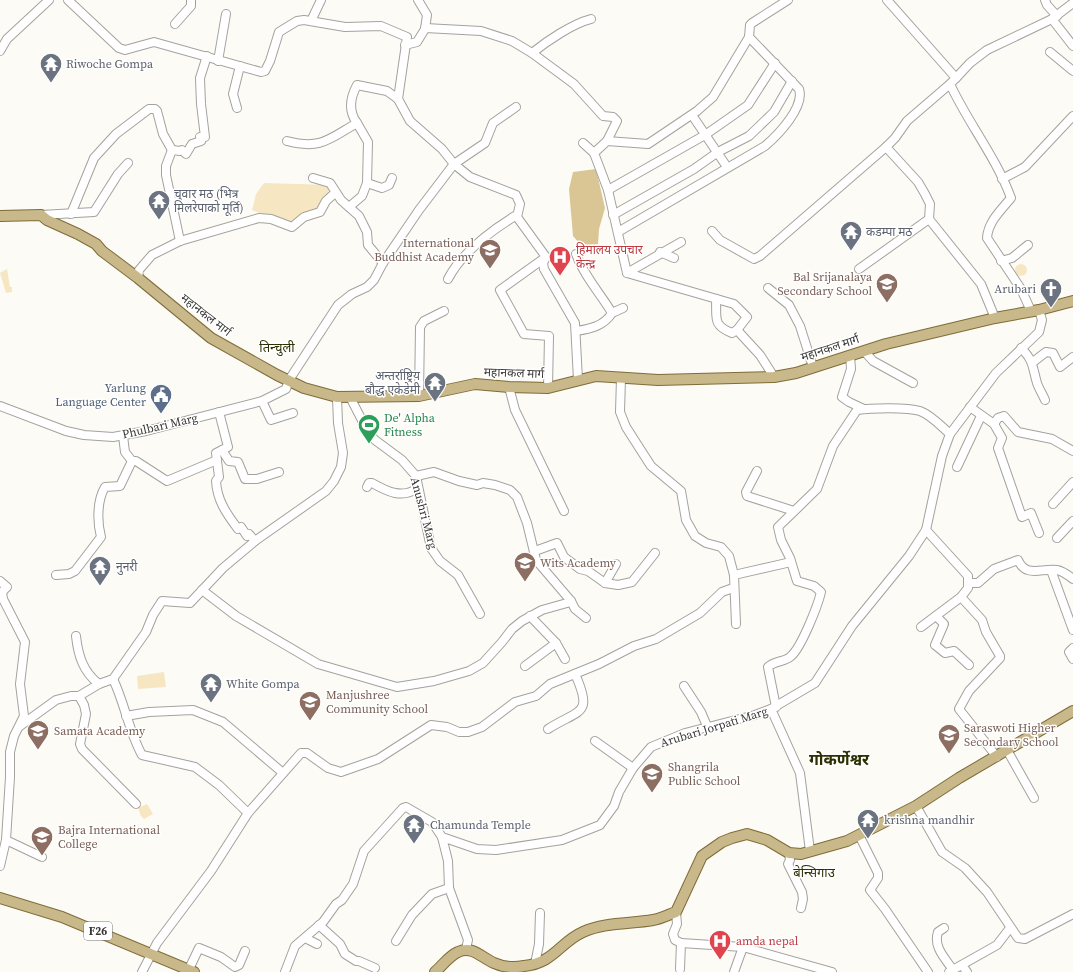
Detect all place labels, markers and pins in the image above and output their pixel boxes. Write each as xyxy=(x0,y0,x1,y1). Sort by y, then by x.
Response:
temple icon: Riwoche Gompa xyxy=(38,51,64,84)
place label: Riwoche Gompa xyxy=(66,56,154,72)
place label: चुवार मठ (भित्र मिलरेपाको मूर्ति) xyxy=(174,186,244,216)
temple icon: चुवार मठ (भित्र मिलरेपाको मूर्ति) xyxy=(146,188,172,221)
temple icon: कडम्पा मठ xyxy=(838,219,864,252)
place label: कडम्पा मठ xyxy=(866,224,913,240)
place label: International Buddhist Academy xyxy=(374,235,475,265)
school or university icon: International Buddhist Academy xyxy=(477,237,503,270)
place label: हिमालय उपचार केन्द्र xyxy=(576,242,644,272)
hospital icon: हिमालय उपचार केन्द्र xyxy=(547,244,573,277)
place label: Bal Srijanalaya Secondary School xyxy=(777,269,873,299)
school or university icon: Bal Srijanalaya Secondary School xyxy=(874,271,900,304)
church icon: Arubari xyxy=(1038,276,1064,309)
place label: Arubari xyxy=(994,281,1036,297)
place label: अन्तर्राष्ट्रिय बौद्ध एकेडेमी xyxy=(365,368,421,398)
temple icon: अन्तर्राष्ट्रिय बौद्ध एकेडेमी xyxy=(422,370,448,403)
place label: Yarlung Language Center xyxy=(55,380,146,410)
public building icon: Yarlung Language Center xyxy=(148,382,174,415)
place label: De' Alpha Fitness xyxy=(384,410,436,440)
sports icon: De' Alpha Fitness xyxy=(356,412,382,445)
school or university icon: Wits Academy xyxy=(512,550,538,583)
temple icon: नुनरी xyxy=(87,554,113,587)
place label: Wits Academy xyxy=(540,555,617,571)
place label: नुनरी xyxy=(116,559,138,575)
temple icon: White Gompa xyxy=(198,671,224,704)
place label: White Gompa xyxy=(226,676,301,692)
place label: Manjushree Community School xyxy=(326,687,429,717)
school or university icon: Manjushree Community School xyxy=(297,689,323,722)
school or university icon: Samata Academy xyxy=(25,718,51,751)
place label: Saraswoti Higher Secondary School xyxy=(964,720,1059,750)
school or university icon: Saraswoti Higher Secondary School xyxy=(936,722,962,755)
place label: Samata Academy xyxy=(54,723,146,739)
place label: Shangrila Public School xyxy=(668,759,741,789)
school or university icon: Shangrila Public School xyxy=(639,761,665,794)
temple icon: krishna mandhir xyxy=(855,807,881,840)
temple icon: Chamunda Temple xyxy=(401,812,427,845)
place label: krishna mandhir xyxy=(884,812,975,828)
place label: Chamunda Temple xyxy=(430,817,531,833)
place label: Bajra International College xyxy=(58,822,160,852)
school or university icon: Bajra International College xyxy=(29,824,55,857)
hospital icon: amda nepal xyxy=(707,928,733,961)
place label: amda nepal xyxy=(736,933,799,949)

